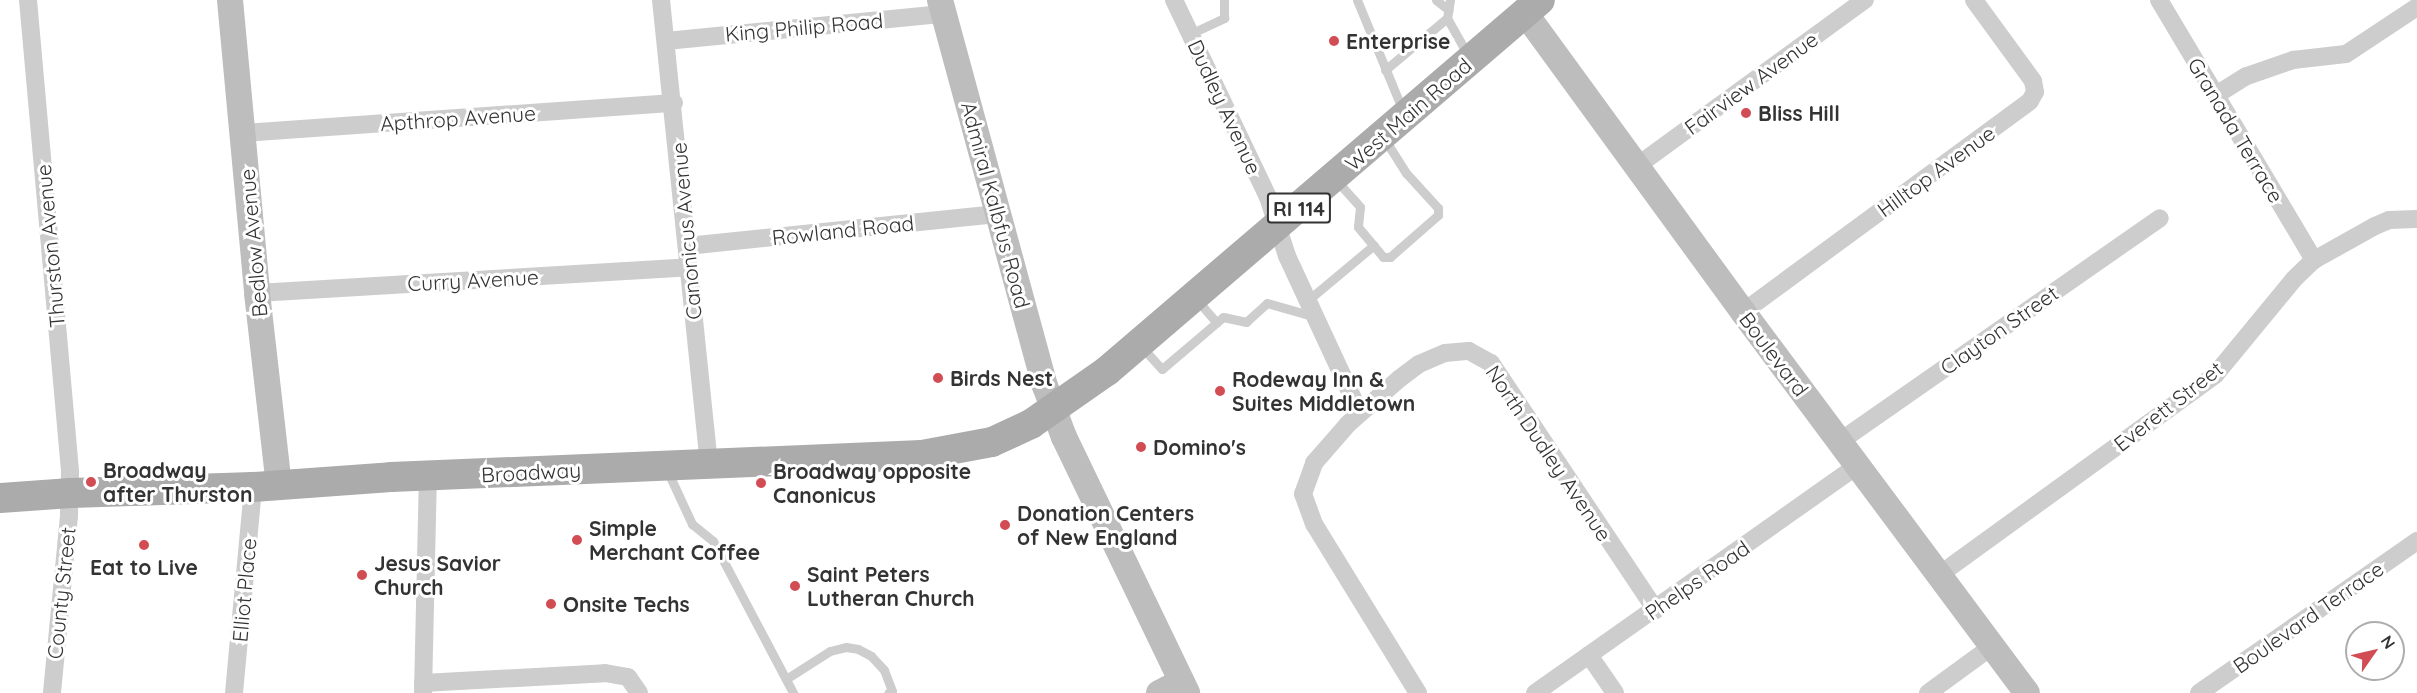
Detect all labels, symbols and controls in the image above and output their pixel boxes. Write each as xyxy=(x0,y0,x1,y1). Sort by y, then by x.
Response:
street label: King Philip Road xyxy=(724,8,884,46)
street label: Fairview Avenue xyxy=(1679,26,1823,140)
place label: Enterprise xyxy=(1346,28,1450,54)
marker: Enterprise xyxy=(1327,34,1341,48)
street label: Dudley Avenue xyxy=(1183,36,1267,178)
street label: West Main Road xyxy=(1340,52,1476,176)
street label: Granada Terrace xyxy=(2183,53,2289,207)
street label: Admiral Kalbfus Road xyxy=(956,99,1036,311)
street label: Apthrop Avenue xyxy=(379,100,537,136)
place label: Bliss Hill xyxy=(1758,100,1840,126)
marker: Bliss Hill xyxy=(1739,106,1753,120)
street label: Hilltop Avenue xyxy=(1872,120,2000,222)
street label: Canonicus Avenue xyxy=(666,141,706,321)
street label: Thurston Avenue xyxy=(30,163,70,329)
street label: Bedlow Avenue xyxy=(234,168,272,318)
road number: RI 114 xyxy=(1266,191,1332,225)
street label: Rowland Road xyxy=(771,210,915,250)
street label: Curry Avenue xyxy=(407,264,539,296)
street label: Clayton Street xyxy=(1935,280,2063,380)
street label: Boulevard xyxy=(1734,307,1814,401)
street label: Everett Street xyxy=(2108,356,2228,456)
street label: North Dudley Avenue xyxy=(1481,360,1617,546)
place label: Birds Nest xyxy=(950,365,1053,391)
place label: Rodeway Inn & Suites Middletown xyxy=(1232,366,1415,416)
marker: Birds Nest xyxy=(931,371,945,385)
marker: Rodeway Inn & Suites Middletown xyxy=(1213,384,1227,398)
place label: Domino's xyxy=(1153,434,1246,460)
marker: Domino's xyxy=(1134,440,1148,454)
place label: Broadway after Thurston xyxy=(103,457,252,507)
street label: Broadway xyxy=(480,457,582,487)
place label: Broadway opposite Canonicus xyxy=(773,458,971,508)
marker: Broadway after Thurston xyxy=(84,475,98,489)
marker: Broadway opposite Canonicus xyxy=(754,476,768,490)
place label: Donation Centers of New England xyxy=(1017,500,1194,550)
place label: Simple Merchant Coffee xyxy=(589,515,760,565)
marker: Donation Centers of New England xyxy=(998,518,1012,532)
street label: County Street xyxy=(42,526,80,660)
marker: Simple Merchant Coffee xyxy=(570,533,584,547)
street label: Phelps Road xyxy=(1640,535,1754,625)
street label: Elliot Place xyxy=(227,537,261,643)
marker: Eat to Live xyxy=(137,538,151,552)
place label: Jesus Savior Church xyxy=(374,550,501,600)
place label: Eat to Live xyxy=(90,554,198,580)
street label: Boulevard Terrace xyxy=(2228,556,2388,678)
place label: Saint Peters Lutheran Church xyxy=(807,561,975,611)
marker: Jesus Savior Church xyxy=(355,568,369,582)
marker: Saint Peters Lutheran Church xyxy=(788,579,802,593)
place label: Onsite Techs xyxy=(563,591,690,617)
marker: Onsite Techs xyxy=(544,597,558,611)
north arrow xyxy=(2345,621,2405,681)
text: N xyxy=(2377,632,2400,653)

